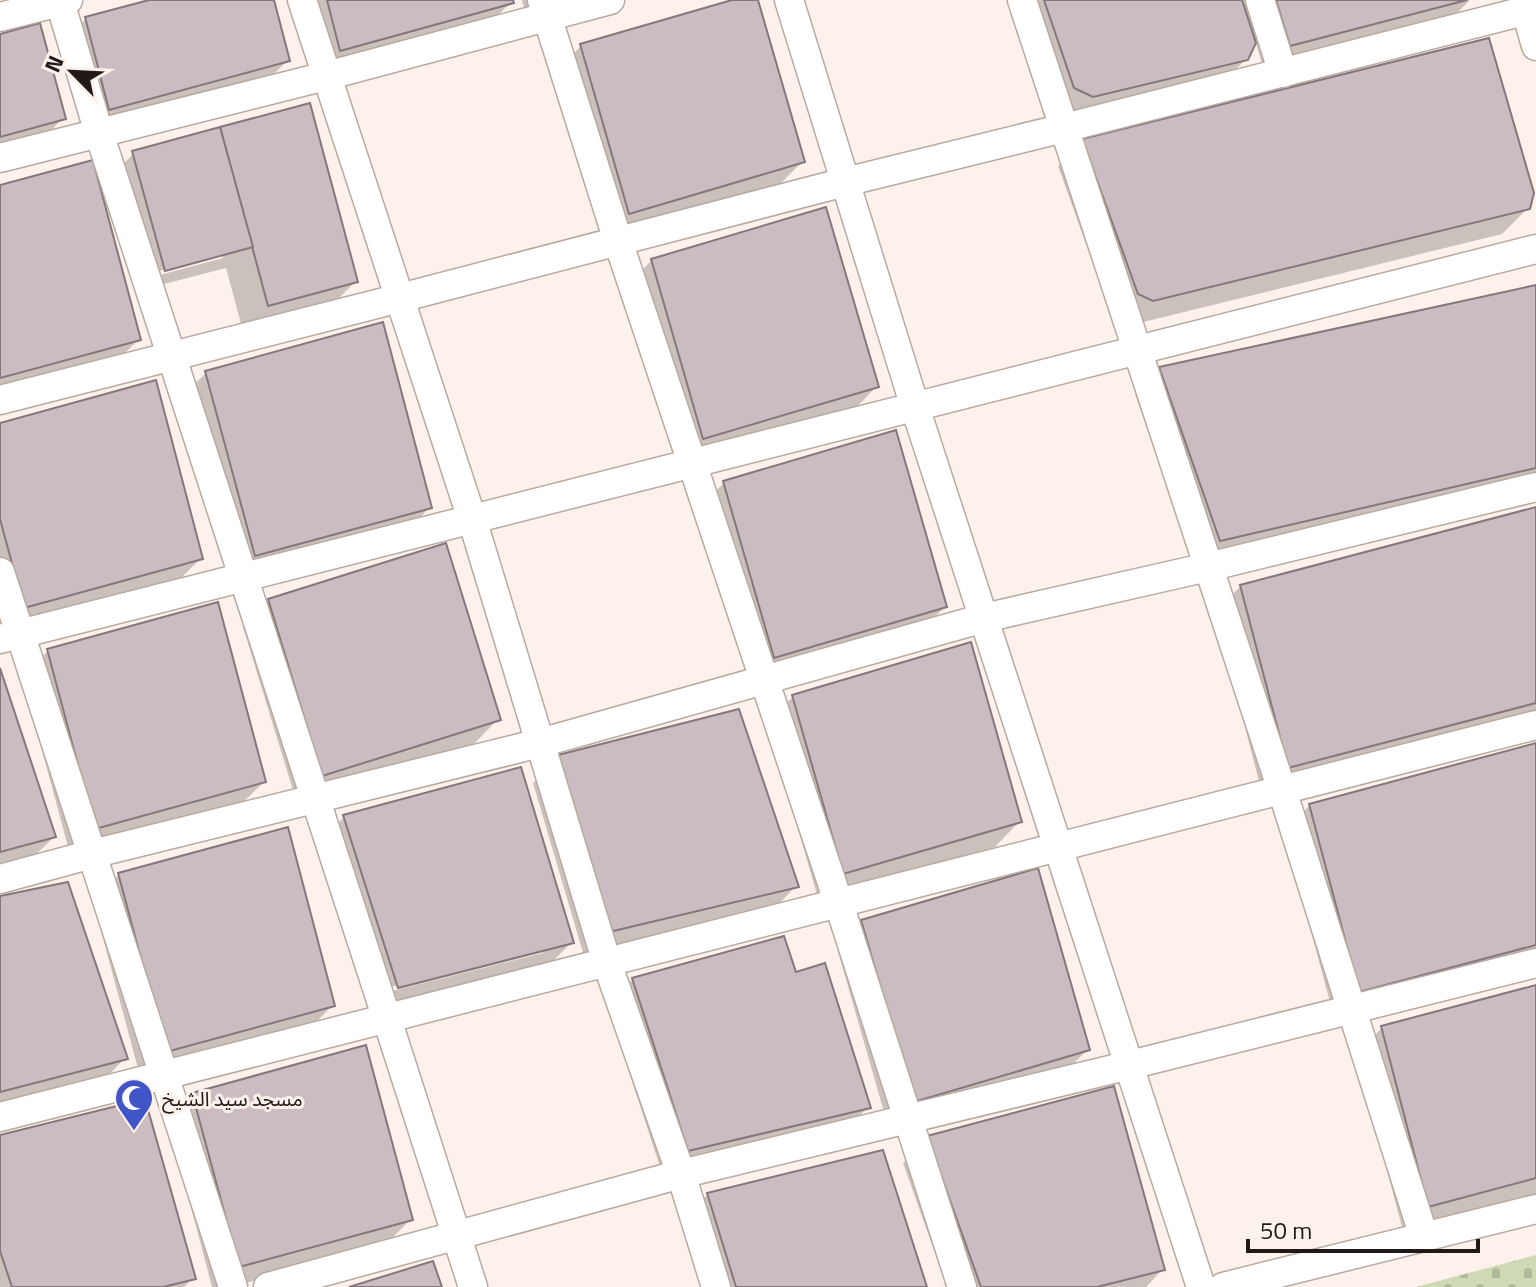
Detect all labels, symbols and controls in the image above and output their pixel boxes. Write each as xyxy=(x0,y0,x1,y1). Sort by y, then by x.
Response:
north arrow xyxy=(32,32,112,112)
text: N xyxy=(35,50,72,78)
mosque icon: مسجد سيد الشيخ xyxy=(113,1077,155,1132)
place label: مسجد سيد الشيخ xyxy=(162,1083,303,1114)
scale bar xyxy=(1248,1203,1478,1253)
text: 50 m xyxy=(1260,1212,1312,1248)

